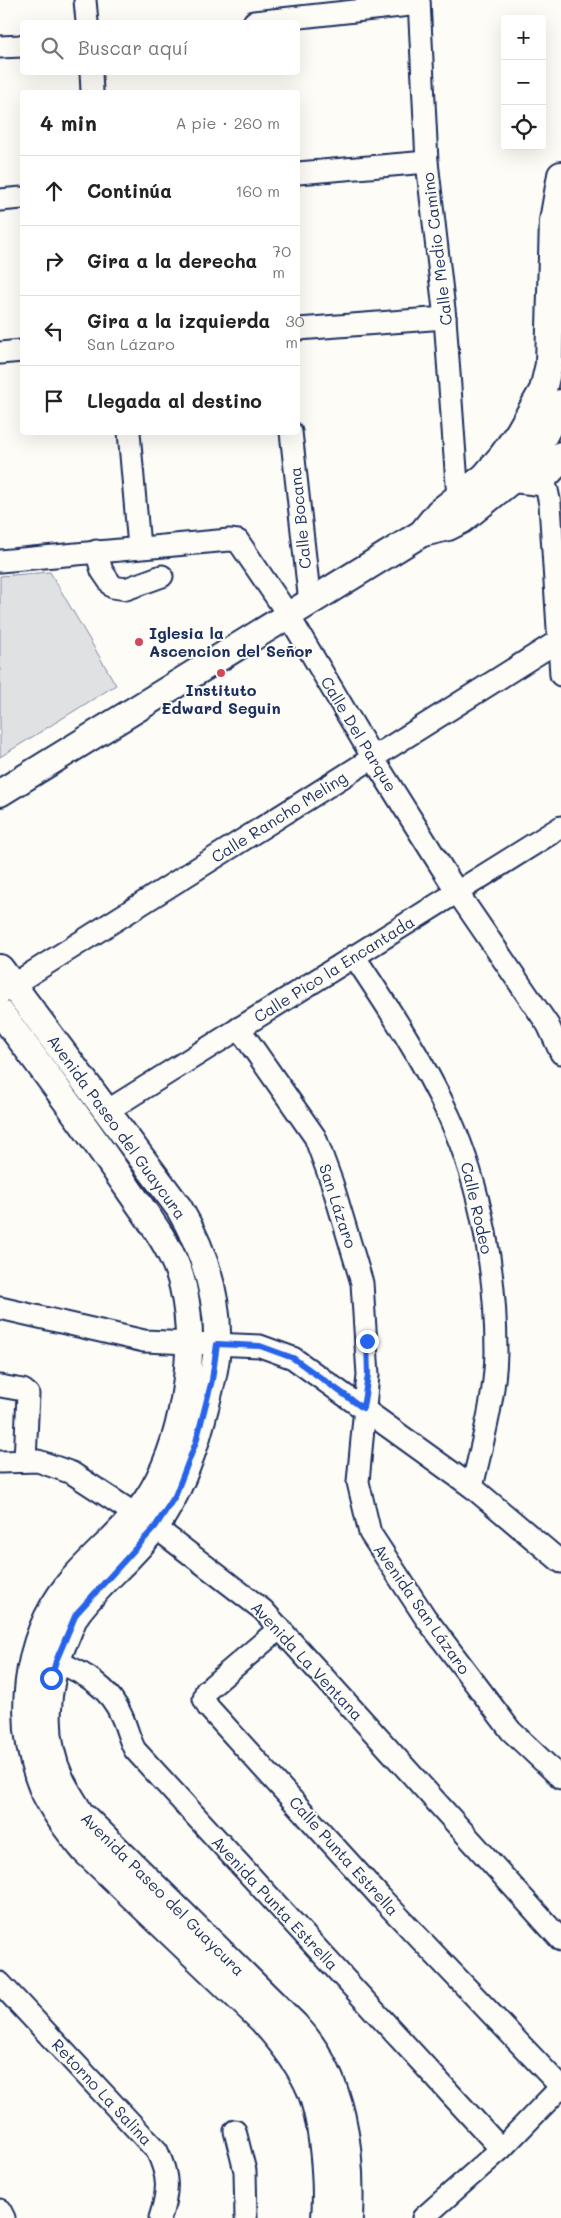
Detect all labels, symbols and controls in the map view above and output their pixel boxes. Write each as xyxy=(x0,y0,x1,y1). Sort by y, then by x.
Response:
map controls xyxy=(501,15,546,150)
button: + xyxy=(501,15,546,60)
search box xyxy=(20,20,300,75)
icon: search xyxy=(38,34,66,62)
text: Buscar aquí xyxy=(78,35,188,60)
button: − xyxy=(501,60,546,105)
button: locate xyxy=(501,105,546,150)
text: 4 min xyxy=(40,109,97,136)
text: A pie · 260 m xyxy=(176,112,280,133)
street label: Calle Medio Camino xyxy=(417,171,456,327)
icon: ahead xyxy=(40,177,68,205)
text: Continúa xyxy=(87,178,172,203)
text: 160 m xyxy=(235,180,280,201)
text: 70 m xyxy=(272,240,291,282)
icon: right xyxy=(40,247,68,275)
text: Gira a la derecha xyxy=(87,248,257,273)
text: Gira a la izquierda xyxy=(87,308,270,333)
text: 30 m xyxy=(285,310,305,352)
icon: left xyxy=(40,317,68,345)
text: San Lázaro xyxy=(87,333,175,354)
icon: arrive xyxy=(40,387,68,415)
text: Llegada al destino xyxy=(87,388,262,413)
street label: Calle Bocana xyxy=(284,466,315,570)
place label: Iglesia la Ascencion del Señor xyxy=(149,622,313,661)
marker: Iglesia la Ascencion del Señor xyxy=(133,636,145,648)
marker: Instituto Edward Seguin xyxy=(215,667,227,679)
street label: Calle Del Parque xyxy=(317,672,402,795)
place label: Instituto Edward Seguin xyxy=(161,679,281,718)
street label: Calle Rancho Meling xyxy=(207,766,351,867)
street label: Calle Pico la Encantada xyxy=(249,910,418,1027)
street label: Avenida Paseo del Guaycura xyxy=(43,1030,191,1223)
street label: Calle Rodeo xyxy=(457,1160,498,1256)
street label: San Lázaro xyxy=(315,1161,362,1251)
route end xyxy=(356,1330,379,1353)
street label: Avenida San Lázaro xyxy=(369,1539,475,1678)
street label: Avenida La Ventana xyxy=(247,1597,368,1725)
route start xyxy=(40,1667,63,1690)
street label: Calle Punta Estrella xyxy=(285,1791,404,1920)
street label: Avenida Paseo del Guaycura xyxy=(77,1807,250,1980)
street label: Avenida Punta Estrella xyxy=(208,1831,343,1974)
street label: Retorno La Salina xyxy=(47,2034,157,2149)

